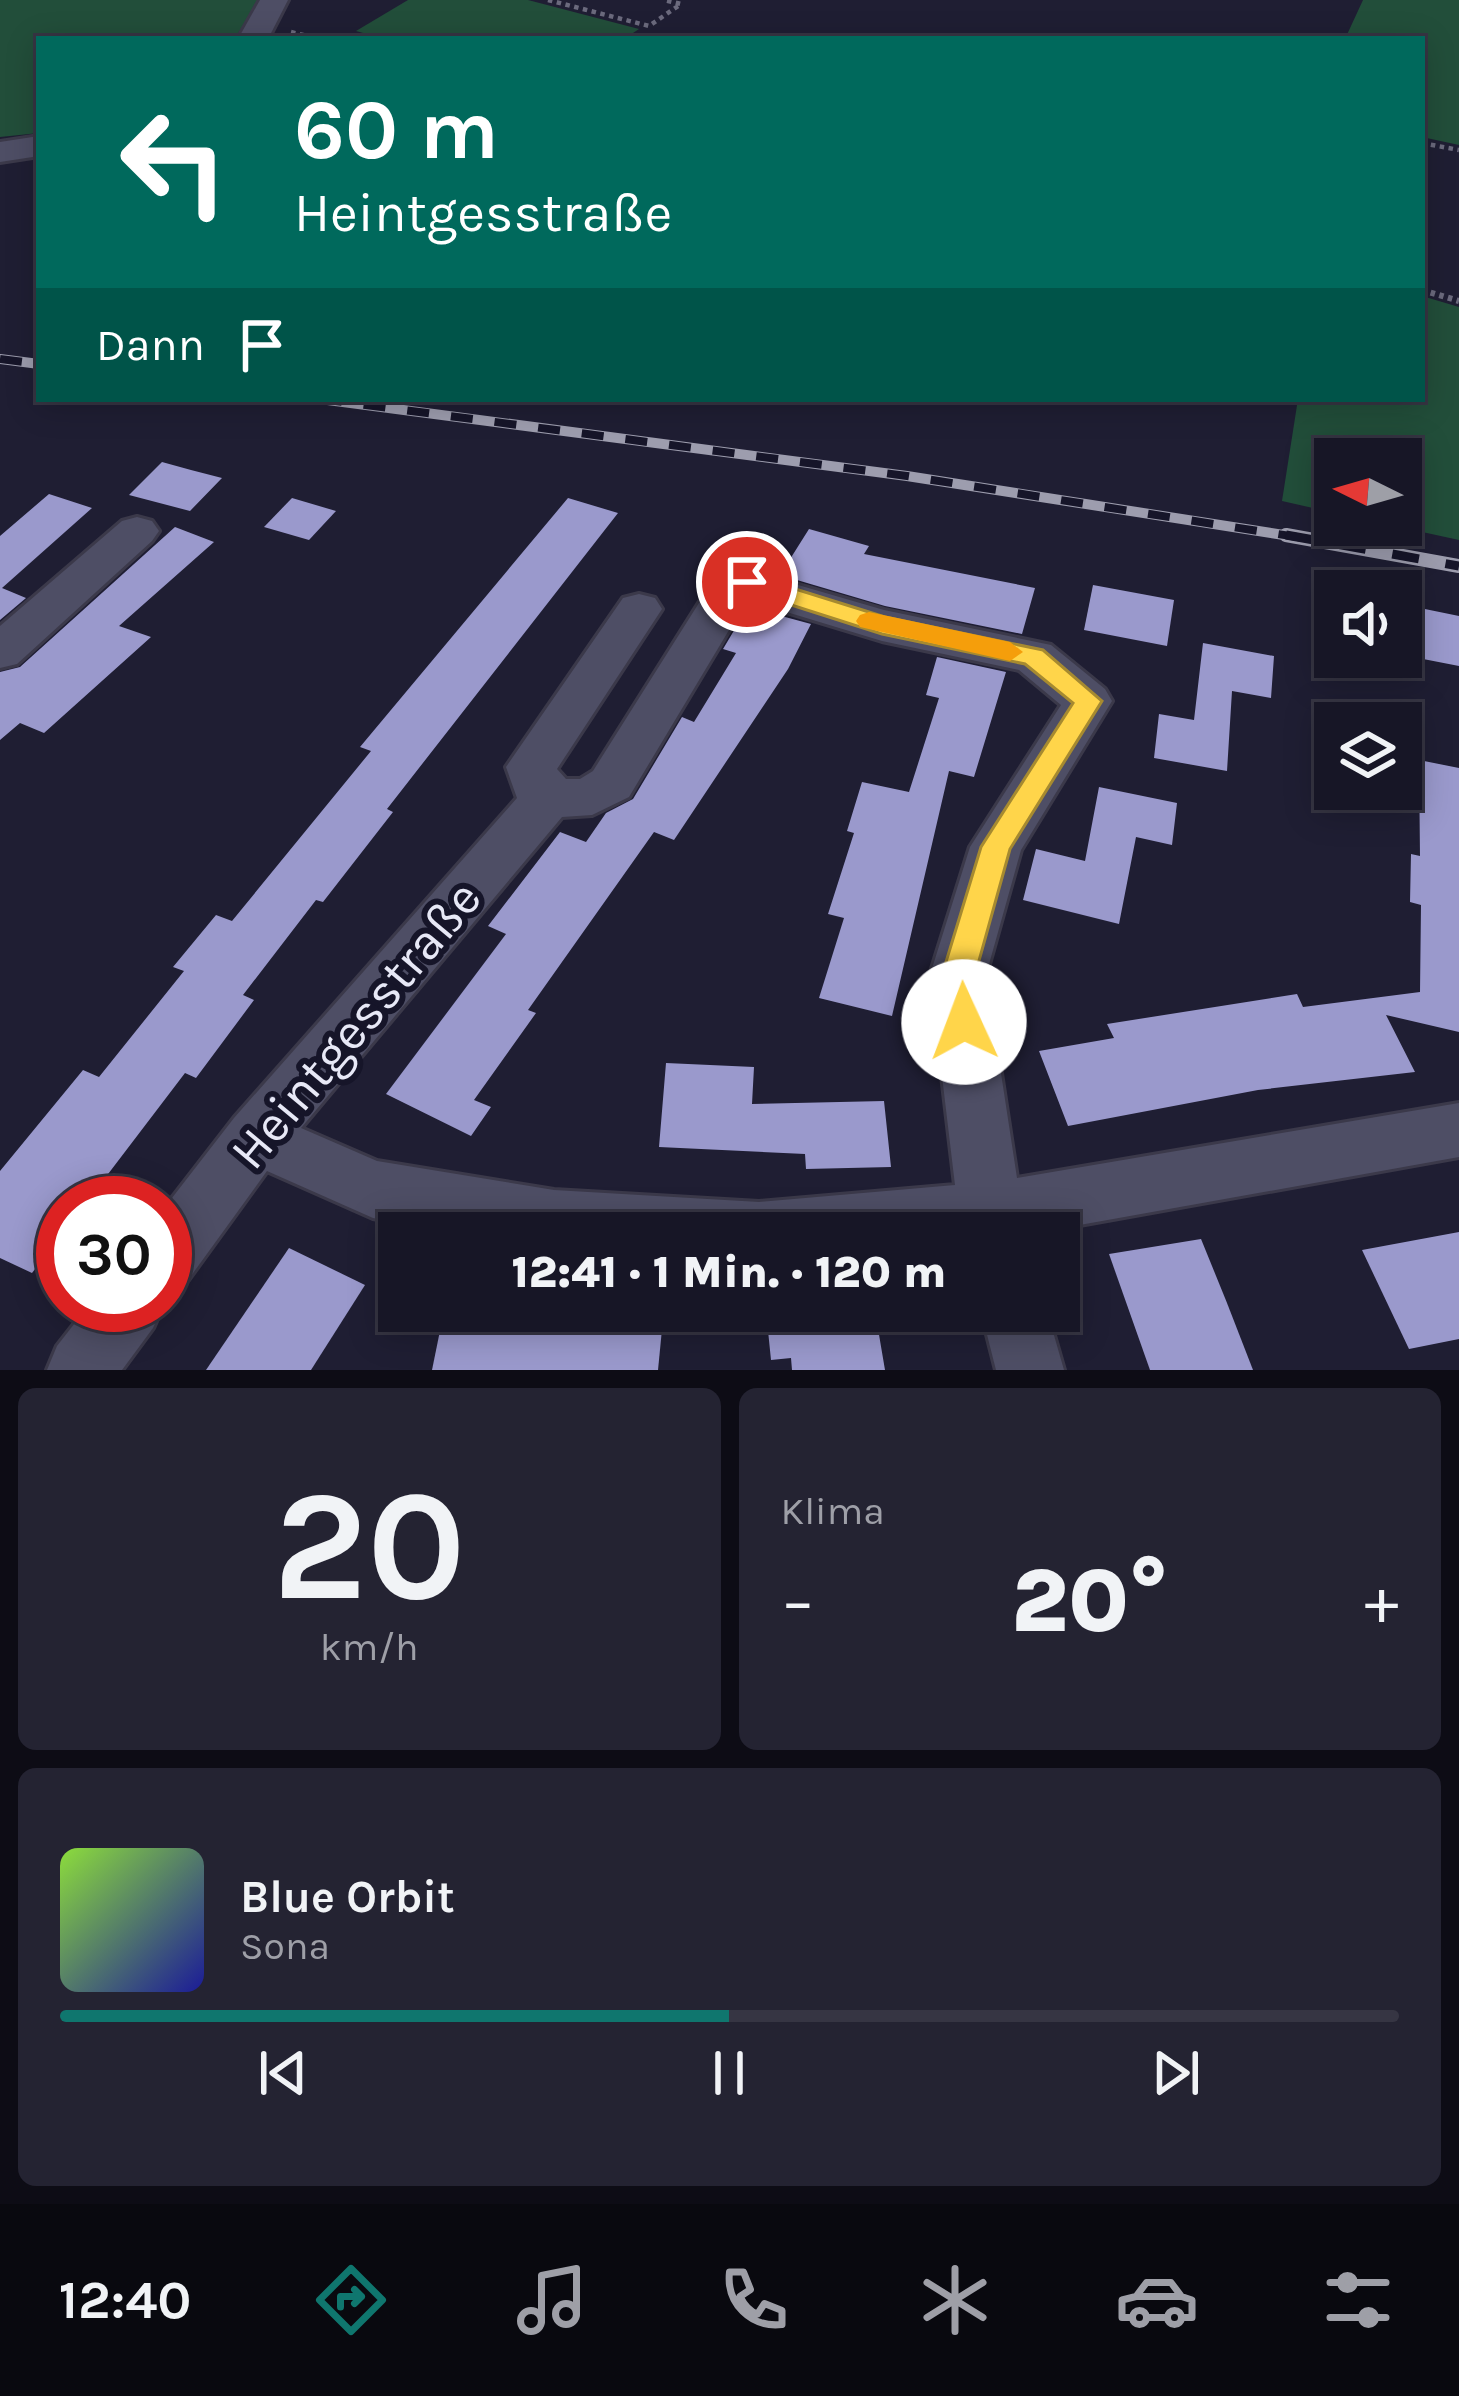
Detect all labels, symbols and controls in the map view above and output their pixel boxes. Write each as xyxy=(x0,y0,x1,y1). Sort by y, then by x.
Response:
text: 60 m xyxy=(294,81,499,179)
icon: left xyxy=(96,84,252,240)
text: Heintgesstraße xyxy=(294,181,672,245)
icon: arrive xyxy=(229,312,295,378)
text: Dann xyxy=(96,319,205,371)
north arrow xyxy=(1314,438,1422,546)
map controls xyxy=(1314,438,1422,810)
pin xyxy=(696,531,798,633)
icon: arrive xyxy=(714,549,780,615)
button: sound xyxy=(1314,570,1422,678)
button: layers xyxy=(1314,702,1422,810)
street label: Heintgesstraße xyxy=(218,869,494,1181)
position arrow xyxy=(901,959,1027,1085)
speed limit sign: 30 xyxy=(36,1176,192,1332)
text: 12:41 · 1 Min. · 120 m xyxy=(512,1246,946,1298)
text: 20 xyxy=(273,1455,466,1637)
text: Klima xyxy=(781,1488,885,1534)
text: 20° xyxy=(1011,1548,1168,1654)
text: − xyxy=(781,1562,815,1640)
text: + xyxy=(1364,1562,1399,1640)
text: km/h xyxy=(320,1624,419,1670)
text: Blue Orbit xyxy=(240,1871,455,1923)
text: Sona xyxy=(240,1923,330,1969)
icon: previous xyxy=(250,2040,316,2106)
icon: pause xyxy=(696,2040,762,2106)
icon: next xyxy=(1143,2040,1209,2106)
icon: directions xyxy=(309,2258,393,2342)
icon: music xyxy=(510,2258,594,2342)
icon: phone xyxy=(712,2258,796,2342)
icon: climate xyxy=(913,2258,997,2342)
icon: car xyxy=(1115,2258,1199,2342)
icon: filters xyxy=(1316,2258,1400,2342)
text: 12:40 xyxy=(59,2268,191,2332)

